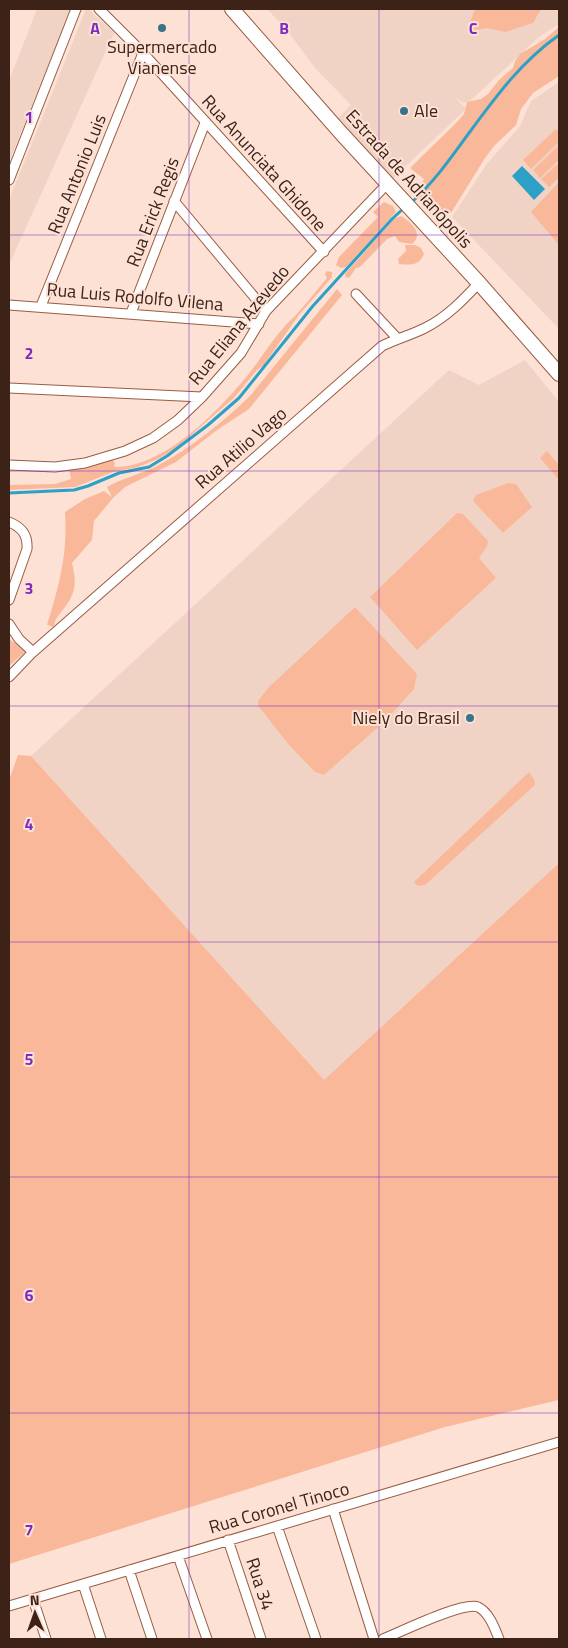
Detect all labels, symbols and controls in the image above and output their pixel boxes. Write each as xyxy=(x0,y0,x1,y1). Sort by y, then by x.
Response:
text: A xyxy=(90,16,100,40)
text: B xyxy=(279,16,289,40)
text: C xyxy=(469,16,478,40)
marker: Supermercado Vianense xyxy=(156,22,168,34)
place label: Supermercado Vianense xyxy=(107,33,217,81)
street label: Rua Anunciata Ghidone xyxy=(196,88,333,237)
place label: Ale xyxy=(414,97,438,124)
street label: Estrada de Adrianópolis xyxy=(339,103,479,254)
text: 1 xyxy=(25,105,33,129)
marker: Ale xyxy=(398,105,410,117)
street label: Rua Antonio Luis xyxy=(40,110,113,238)
street label: Rua Erick Regis xyxy=(119,153,186,271)
street label: Rua Eliana Azevedo xyxy=(182,259,296,391)
street label: Rua Luis Rodolfo Vilena xyxy=(46,275,224,318)
text: 2 xyxy=(25,341,33,365)
street label: Rua Atilio Vago xyxy=(189,400,292,495)
text: 3 xyxy=(25,576,33,600)
place label: Niely do Brasil xyxy=(352,704,460,731)
marker: Niely do Brasil xyxy=(464,712,476,724)
text: 4 xyxy=(25,812,34,836)
text: 5 xyxy=(25,1047,34,1071)
text: 6 xyxy=(25,1283,34,1307)
street label: Rua Coronel Tinoco xyxy=(205,1475,352,1540)
text: 7 xyxy=(25,1518,33,1542)
street label: Rua 34 xyxy=(239,1554,282,1614)
north arrow xyxy=(10,1588,60,1638)
text: N xyxy=(29,1589,40,1610)

